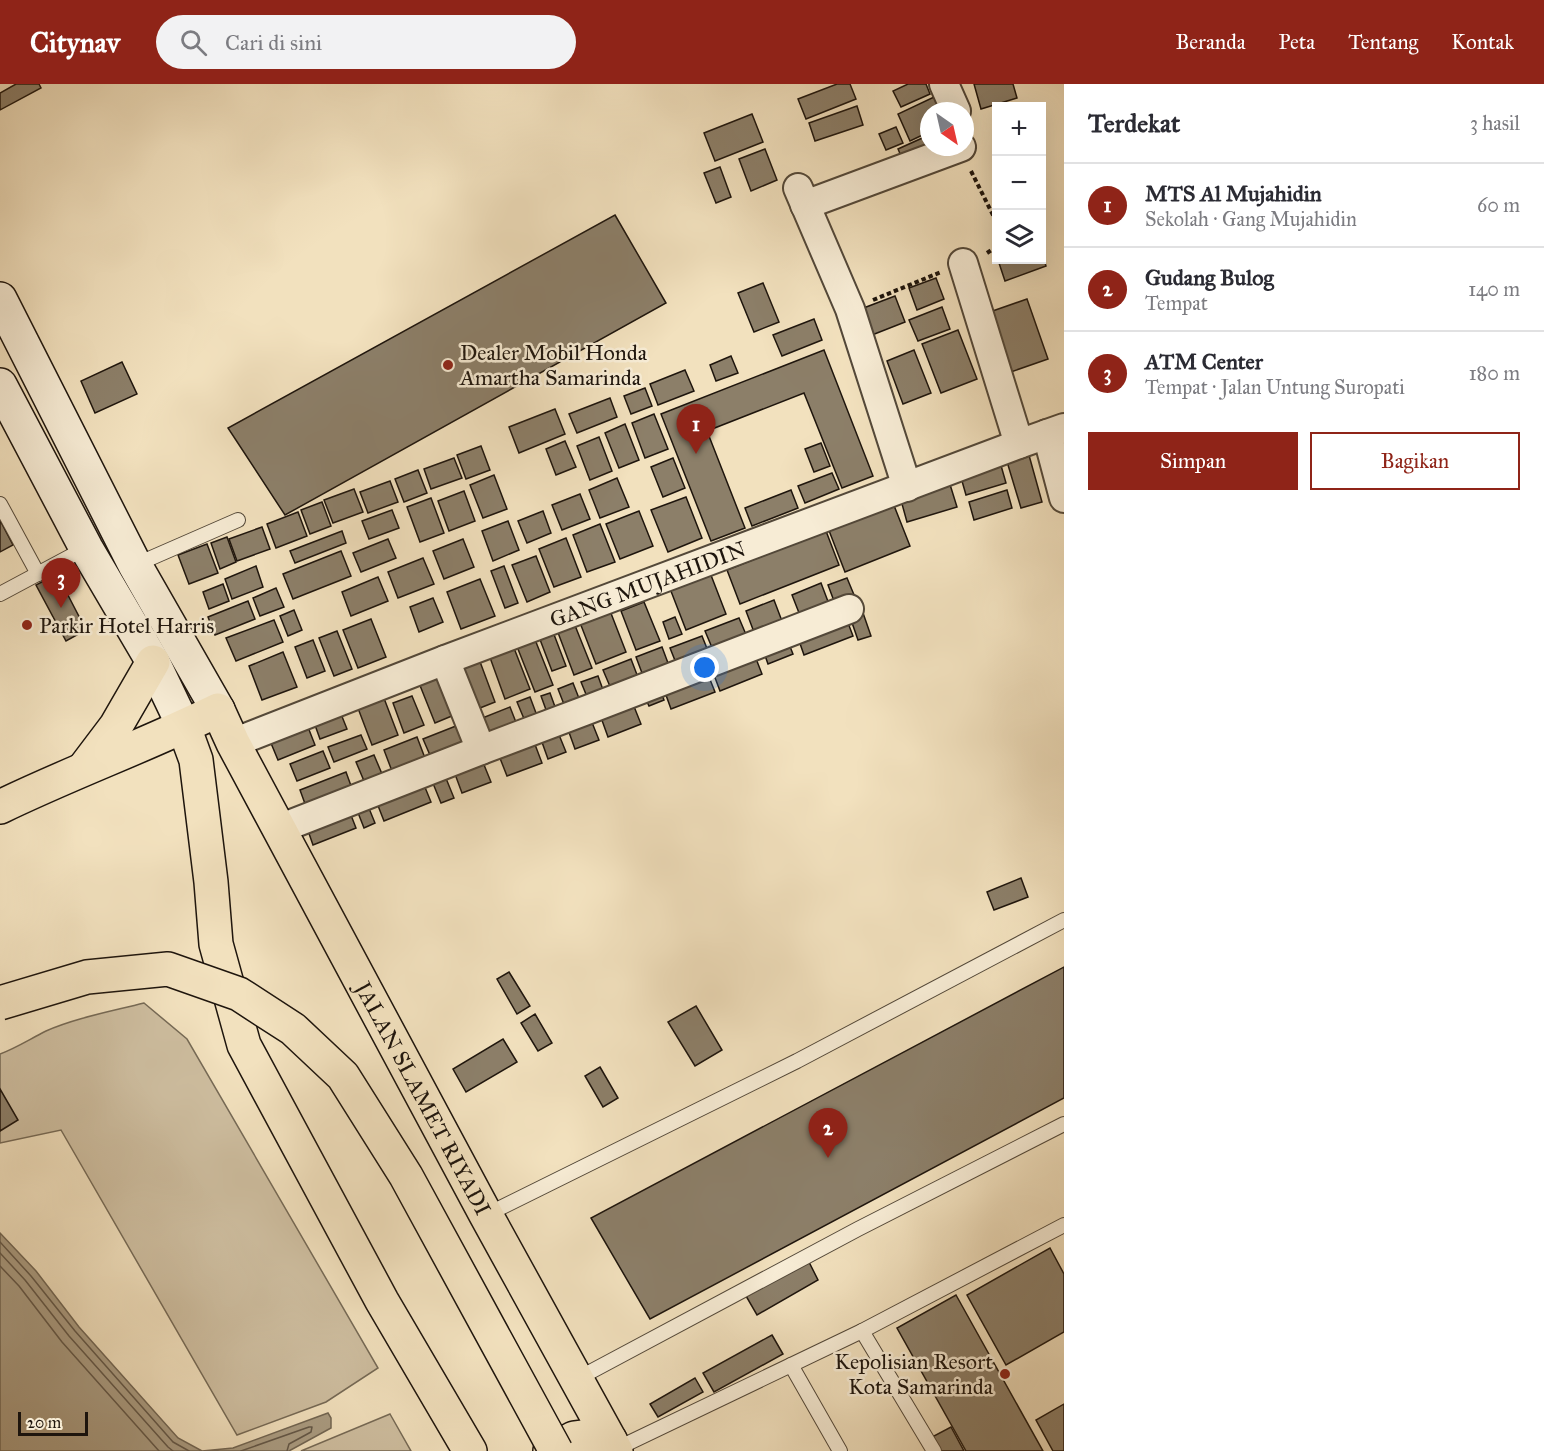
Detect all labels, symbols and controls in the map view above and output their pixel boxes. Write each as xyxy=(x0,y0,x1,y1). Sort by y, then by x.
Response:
search box xyxy=(156,15,576,69)
text: Citynav xyxy=(30,25,120,60)
icon: search xyxy=(177,26,210,59)
text: Cari di sini xyxy=(225,29,322,56)
text: Beranda xyxy=(1175,29,1246,55)
text: Peta xyxy=(1279,29,1315,55)
text: Tentang xyxy=(1348,29,1418,55)
text: Kontak xyxy=(1451,29,1514,55)
north arrow xyxy=(920,102,974,156)
map controls xyxy=(992,102,1046,264)
button: + xyxy=(992,102,1046,156)
text: Terdekat xyxy=(1088,107,1180,139)
text: 3 hasil xyxy=(1470,111,1520,135)
button: − xyxy=(992,156,1046,210)
text: MTS Al Mujahidin xyxy=(1145,180,1322,207)
text: 1 xyxy=(1104,193,1111,217)
text: 60 m xyxy=(1477,193,1520,217)
text: Sekolah · Gang Mujahidin xyxy=(1145,207,1357,231)
button: layers xyxy=(992,210,1046,264)
text: Gudang Bulog xyxy=(1145,264,1274,291)
text: 2 xyxy=(1103,277,1112,301)
text: 140 m xyxy=(1468,277,1520,301)
text: Tempat xyxy=(1145,291,1208,315)
place label: Dealer Mobil Honda Amartha Samarinda xyxy=(459,339,648,391)
text: ATM Center xyxy=(1145,348,1263,375)
marker: Dealer Mobil Honda Amartha Samarinda xyxy=(441,358,455,372)
text: 3 xyxy=(1104,361,1112,385)
text: 180 m xyxy=(1469,361,1520,385)
text: Tempat · Jalan Untung Suropati xyxy=(1145,375,1405,399)
pin: 1 xyxy=(676,404,716,454)
button: Simpan xyxy=(1088,432,1298,490)
button: Bagikan xyxy=(1310,432,1520,490)
street label: GANG MUJAHIDIN xyxy=(546,535,750,633)
pin: 3 xyxy=(42,558,80,608)
place label: Parkir Hotel Harris xyxy=(39,612,214,639)
marker: Parkir Hotel Harris xyxy=(20,618,34,632)
your location xyxy=(690,653,719,682)
street label: JALAN SLAMET RIYADI xyxy=(349,975,497,1220)
pin: 2 xyxy=(808,1108,848,1158)
place label: Kepolisian Resort Kota Samarinda xyxy=(835,1348,994,1400)
marker: Kepolisian Resort Kota Samarinda xyxy=(998,1367,1012,1381)
scale bar xyxy=(18,1409,88,1436)
text: 20 m xyxy=(27,1413,61,1432)

